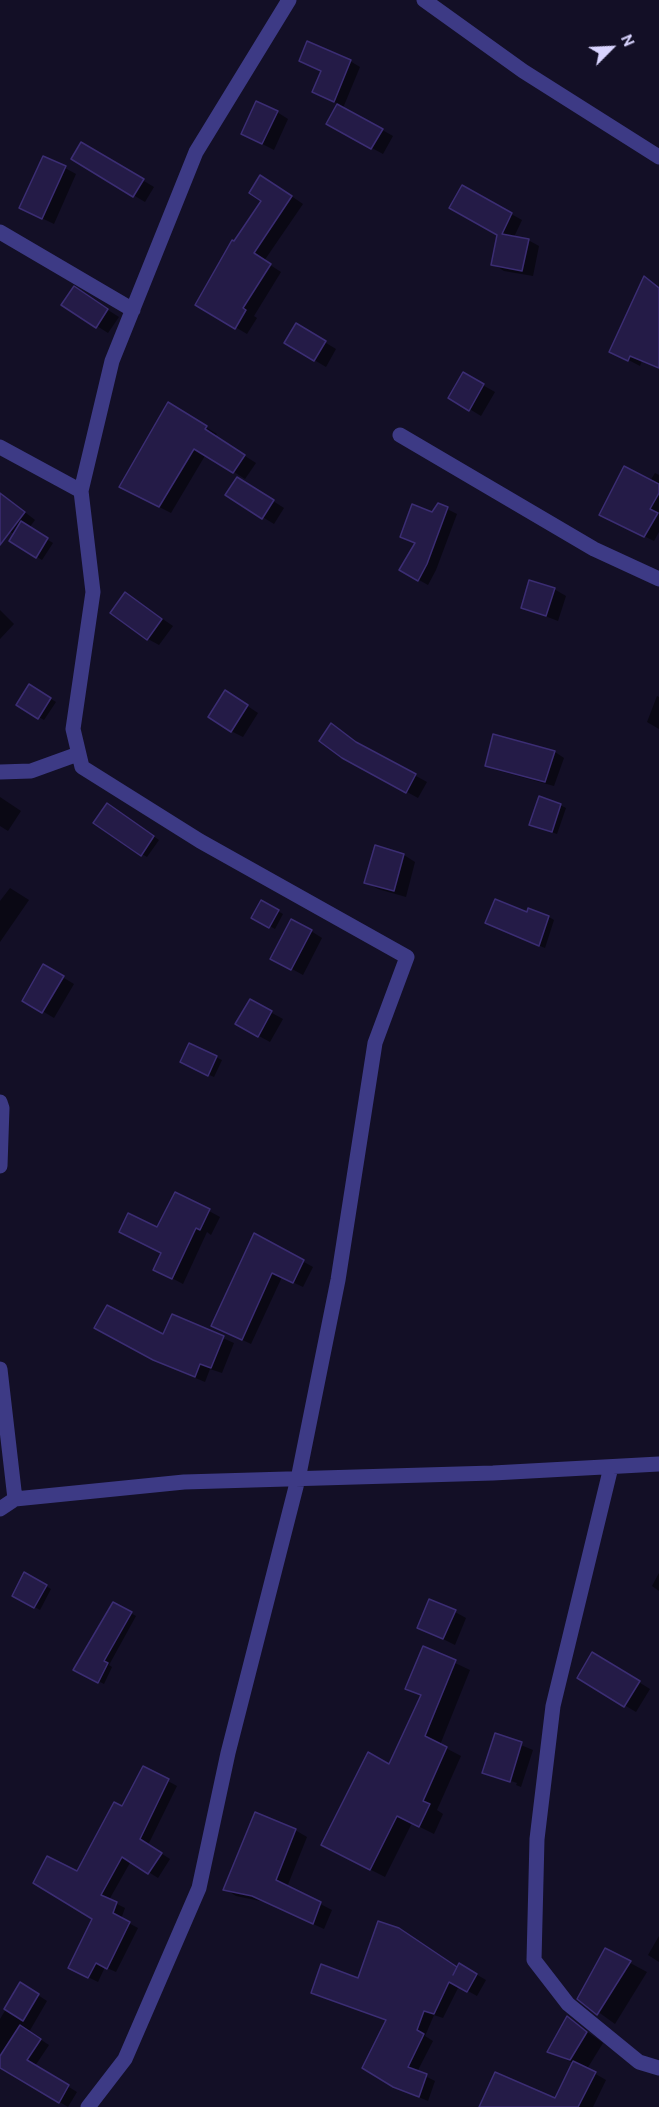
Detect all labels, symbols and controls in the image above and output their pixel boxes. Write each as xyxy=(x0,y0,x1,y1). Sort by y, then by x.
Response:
north arrow xyxy=(581,18,641,78)
text: N xyxy=(617,31,639,50)

